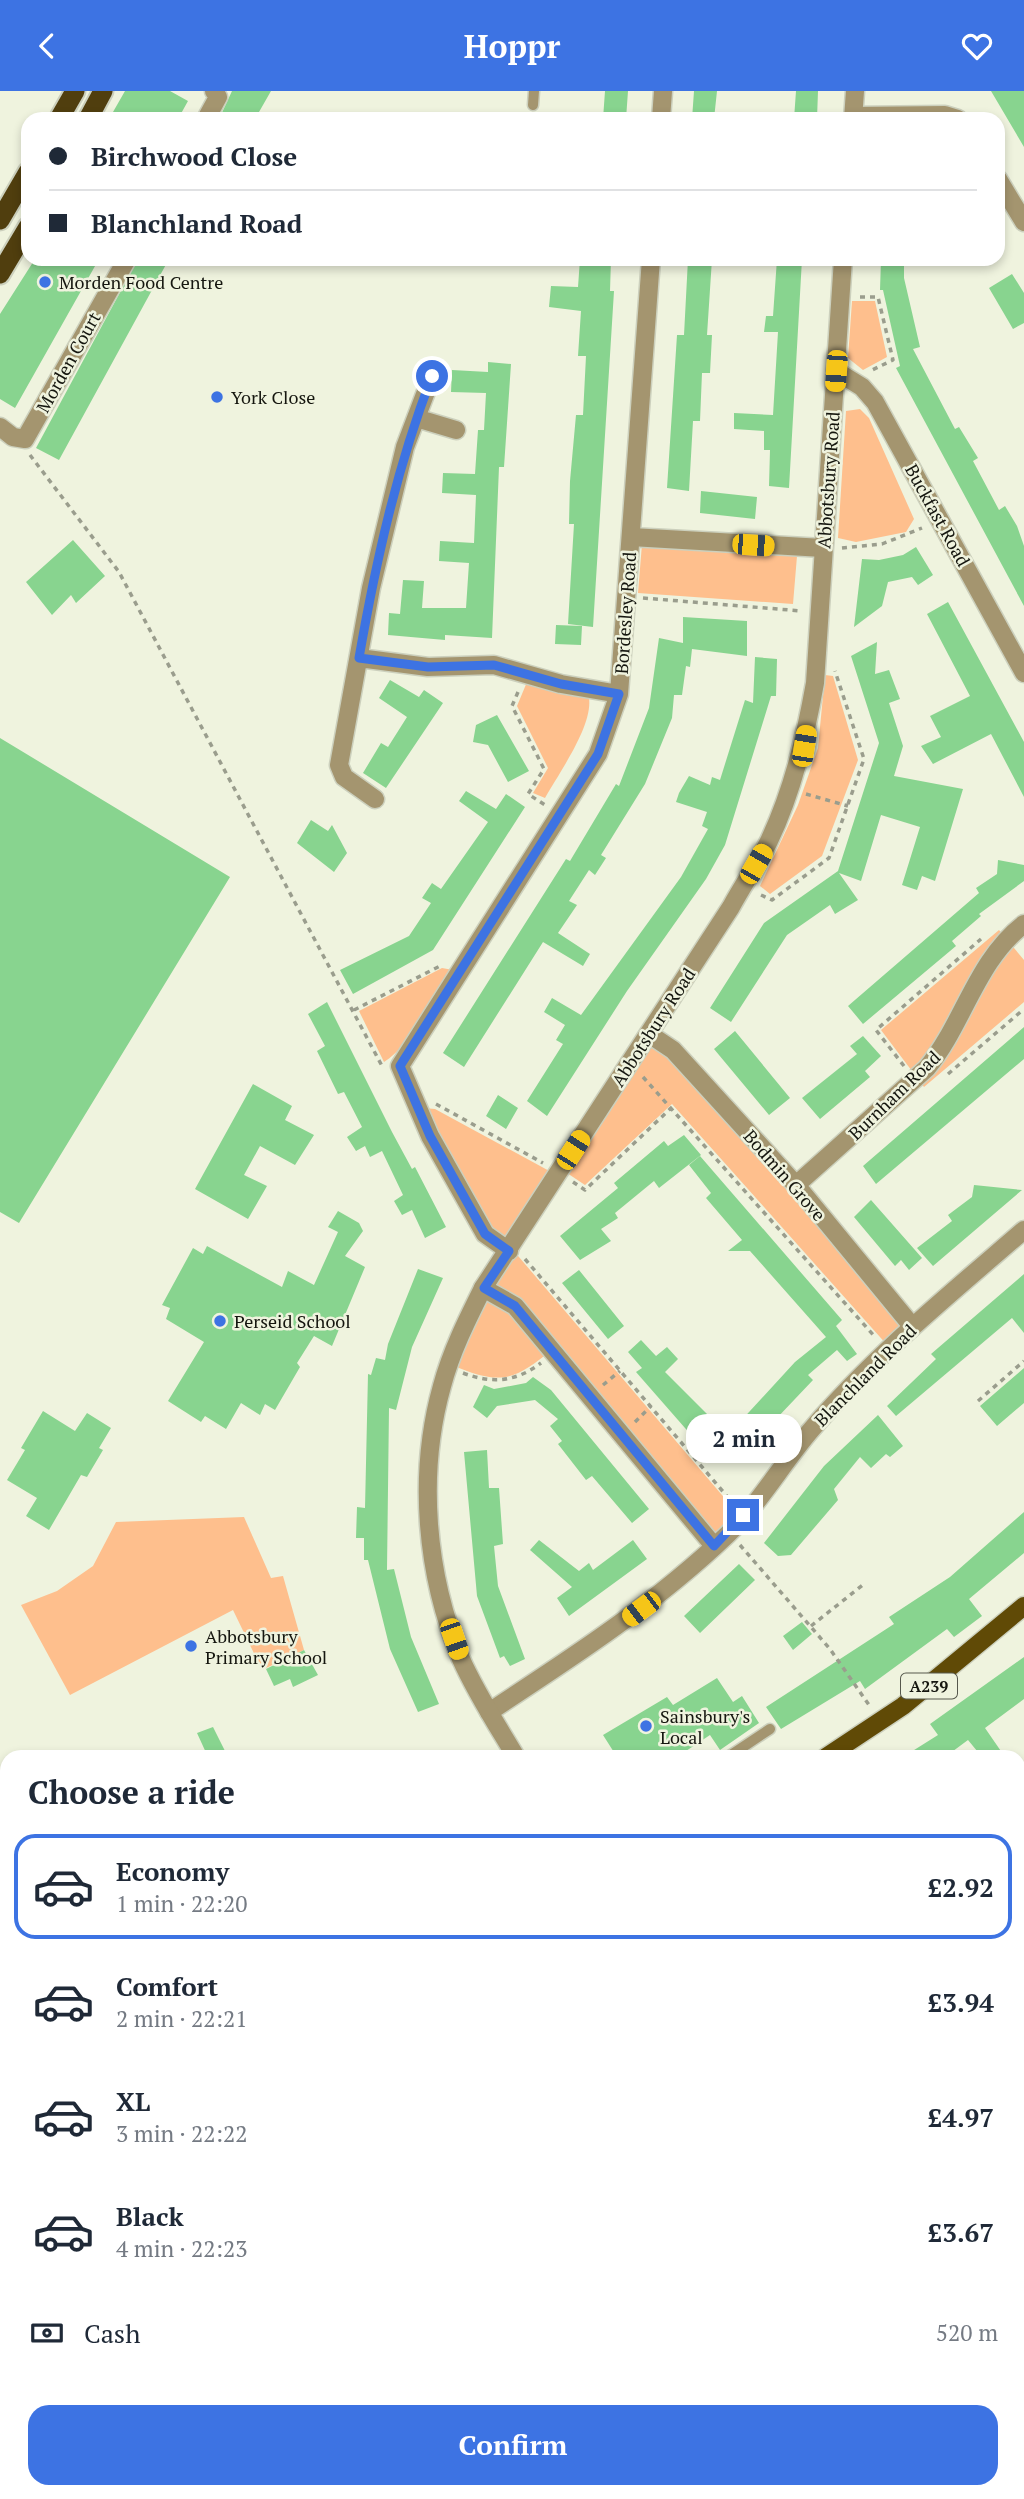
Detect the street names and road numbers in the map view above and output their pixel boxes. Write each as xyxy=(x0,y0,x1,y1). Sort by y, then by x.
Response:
street label: Morden Court xyxy=(30,307,106,417)
street label: Abbotsbury Road xyxy=(811,411,845,549)
street label: Buckfast Road xyxy=(900,460,976,570)
street label: Bordesley Road xyxy=(609,551,641,675)
street label: Abbotsbury Road xyxy=(606,963,700,1091)
street label: Burnham Road xyxy=(843,1045,945,1145)
street label: Bodmin Grove xyxy=(739,1124,831,1226)
street label: Blanchland Road xyxy=(809,1319,921,1431)
road number: A239 xyxy=(901,1673,957,1699)

